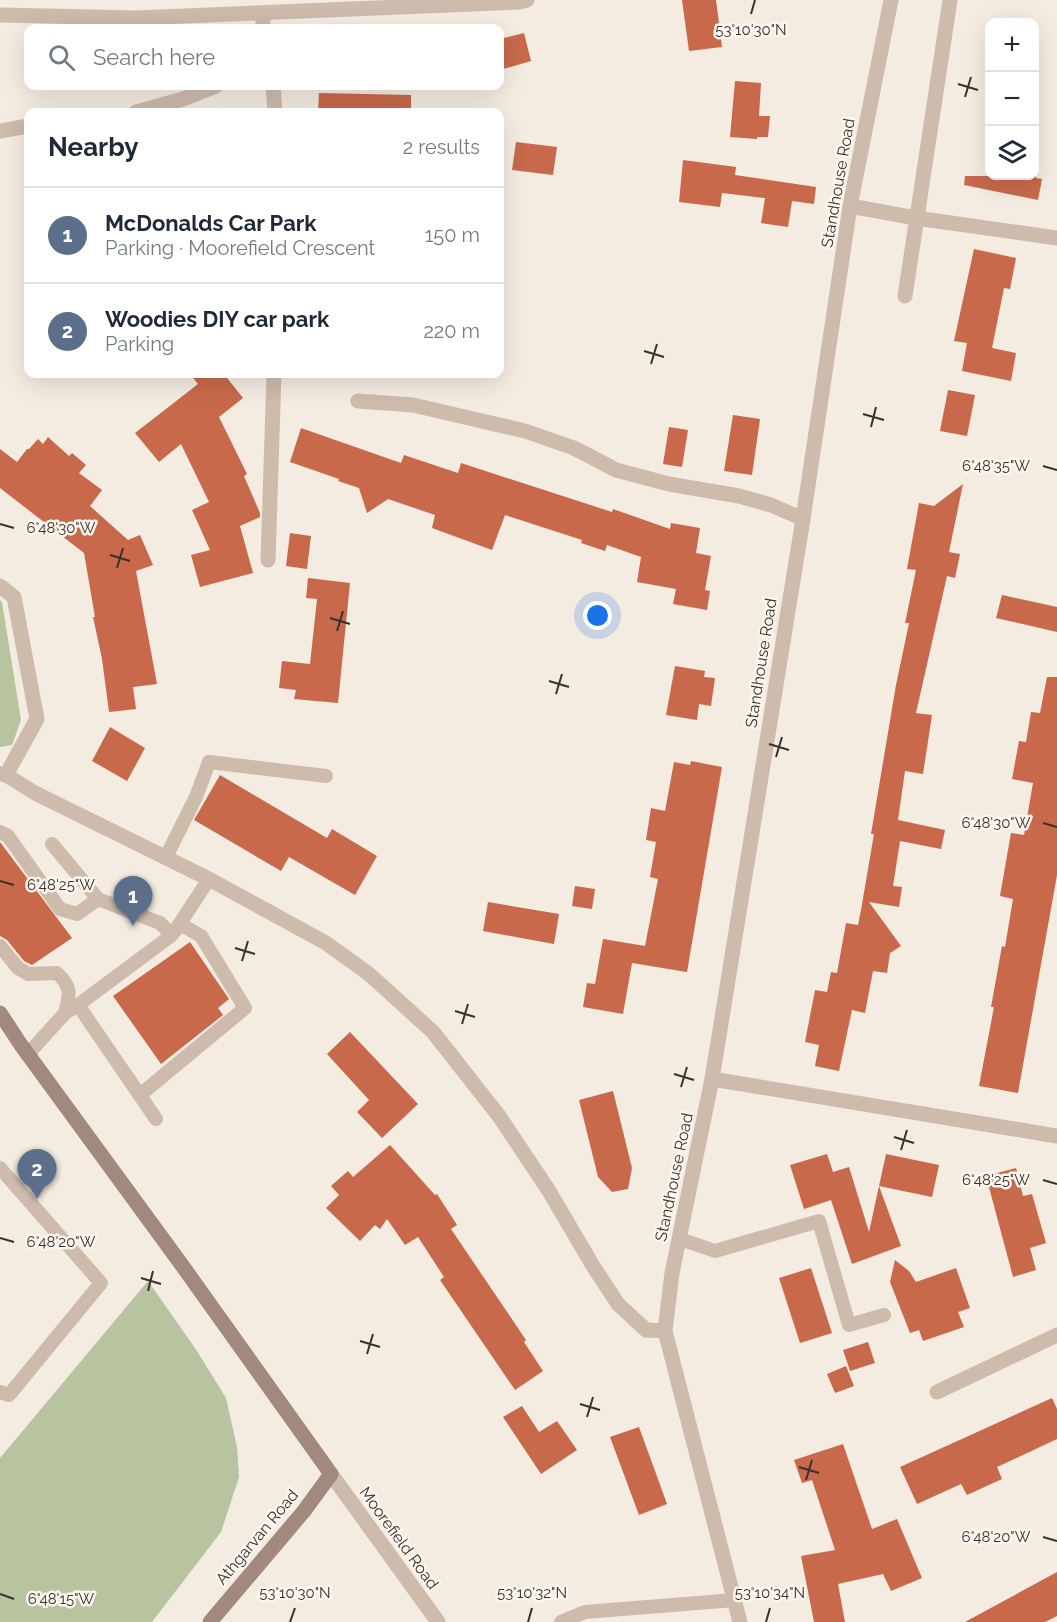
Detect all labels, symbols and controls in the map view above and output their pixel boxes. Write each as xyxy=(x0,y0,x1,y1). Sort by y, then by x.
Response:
map controls xyxy=(985,18,1039,180)
button: + xyxy=(985,18,1039,72)
text: 53°10'30"N xyxy=(715,21,787,39)
search box xyxy=(24,24,504,90)
icon: search xyxy=(45,41,78,74)
text: Search here xyxy=(93,44,215,70)
button: − xyxy=(985,72,1039,126)
street label: Standhouse Road xyxy=(817,117,859,249)
button: layers xyxy=(985,126,1039,180)
text: Nearby xyxy=(48,132,138,162)
text: 2 results xyxy=(403,135,480,159)
text: McDonalds Car Park xyxy=(105,210,317,236)
text: 1 xyxy=(63,223,72,247)
text: 150 m xyxy=(425,223,480,247)
text: Parking · Moorefield Crescent xyxy=(105,236,375,260)
text: Woodies DIY car park xyxy=(105,306,329,332)
text: 2 xyxy=(62,319,73,343)
text: 220 m xyxy=(423,319,480,343)
text: Parking xyxy=(105,332,174,356)
text: 6°48'35"W xyxy=(962,457,1030,475)
text: 6°48'30"W xyxy=(27,519,96,537)
street label: Standhouse Road xyxy=(741,597,781,729)
your location xyxy=(583,601,612,630)
text: 6°48'30"W xyxy=(962,814,1031,832)
text: 6°48'25"W xyxy=(27,876,95,894)
pin: 1 xyxy=(114,876,152,926)
street label: Standhouse Road xyxy=(651,1111,697,1243)
pin: 2 xyxy=(18,1150,57,1199)
text: 6°48'25"W xyxy=(962,1171,1030,1189)
text: 6°48'20"W xyxy=(27,1233,96,1251)
street label: Moorefield Road xyxy=(356,1483,443,1593)
street label: Athgarvan Road xyxy=(212,1486,302,1588)
text: 6°48'20"W xyxy=(962,1528,1031,1546)
text: 53°10'30"N xyxy=(259,1584,331,1602)
text: 53°10'32"N xyxy=(497,1584,567,1602)
text: 53°10'34"N xyxy=(735,1584,805,1602)
text: 6°48'15"W xyxy=(28,1590,95,1608)

